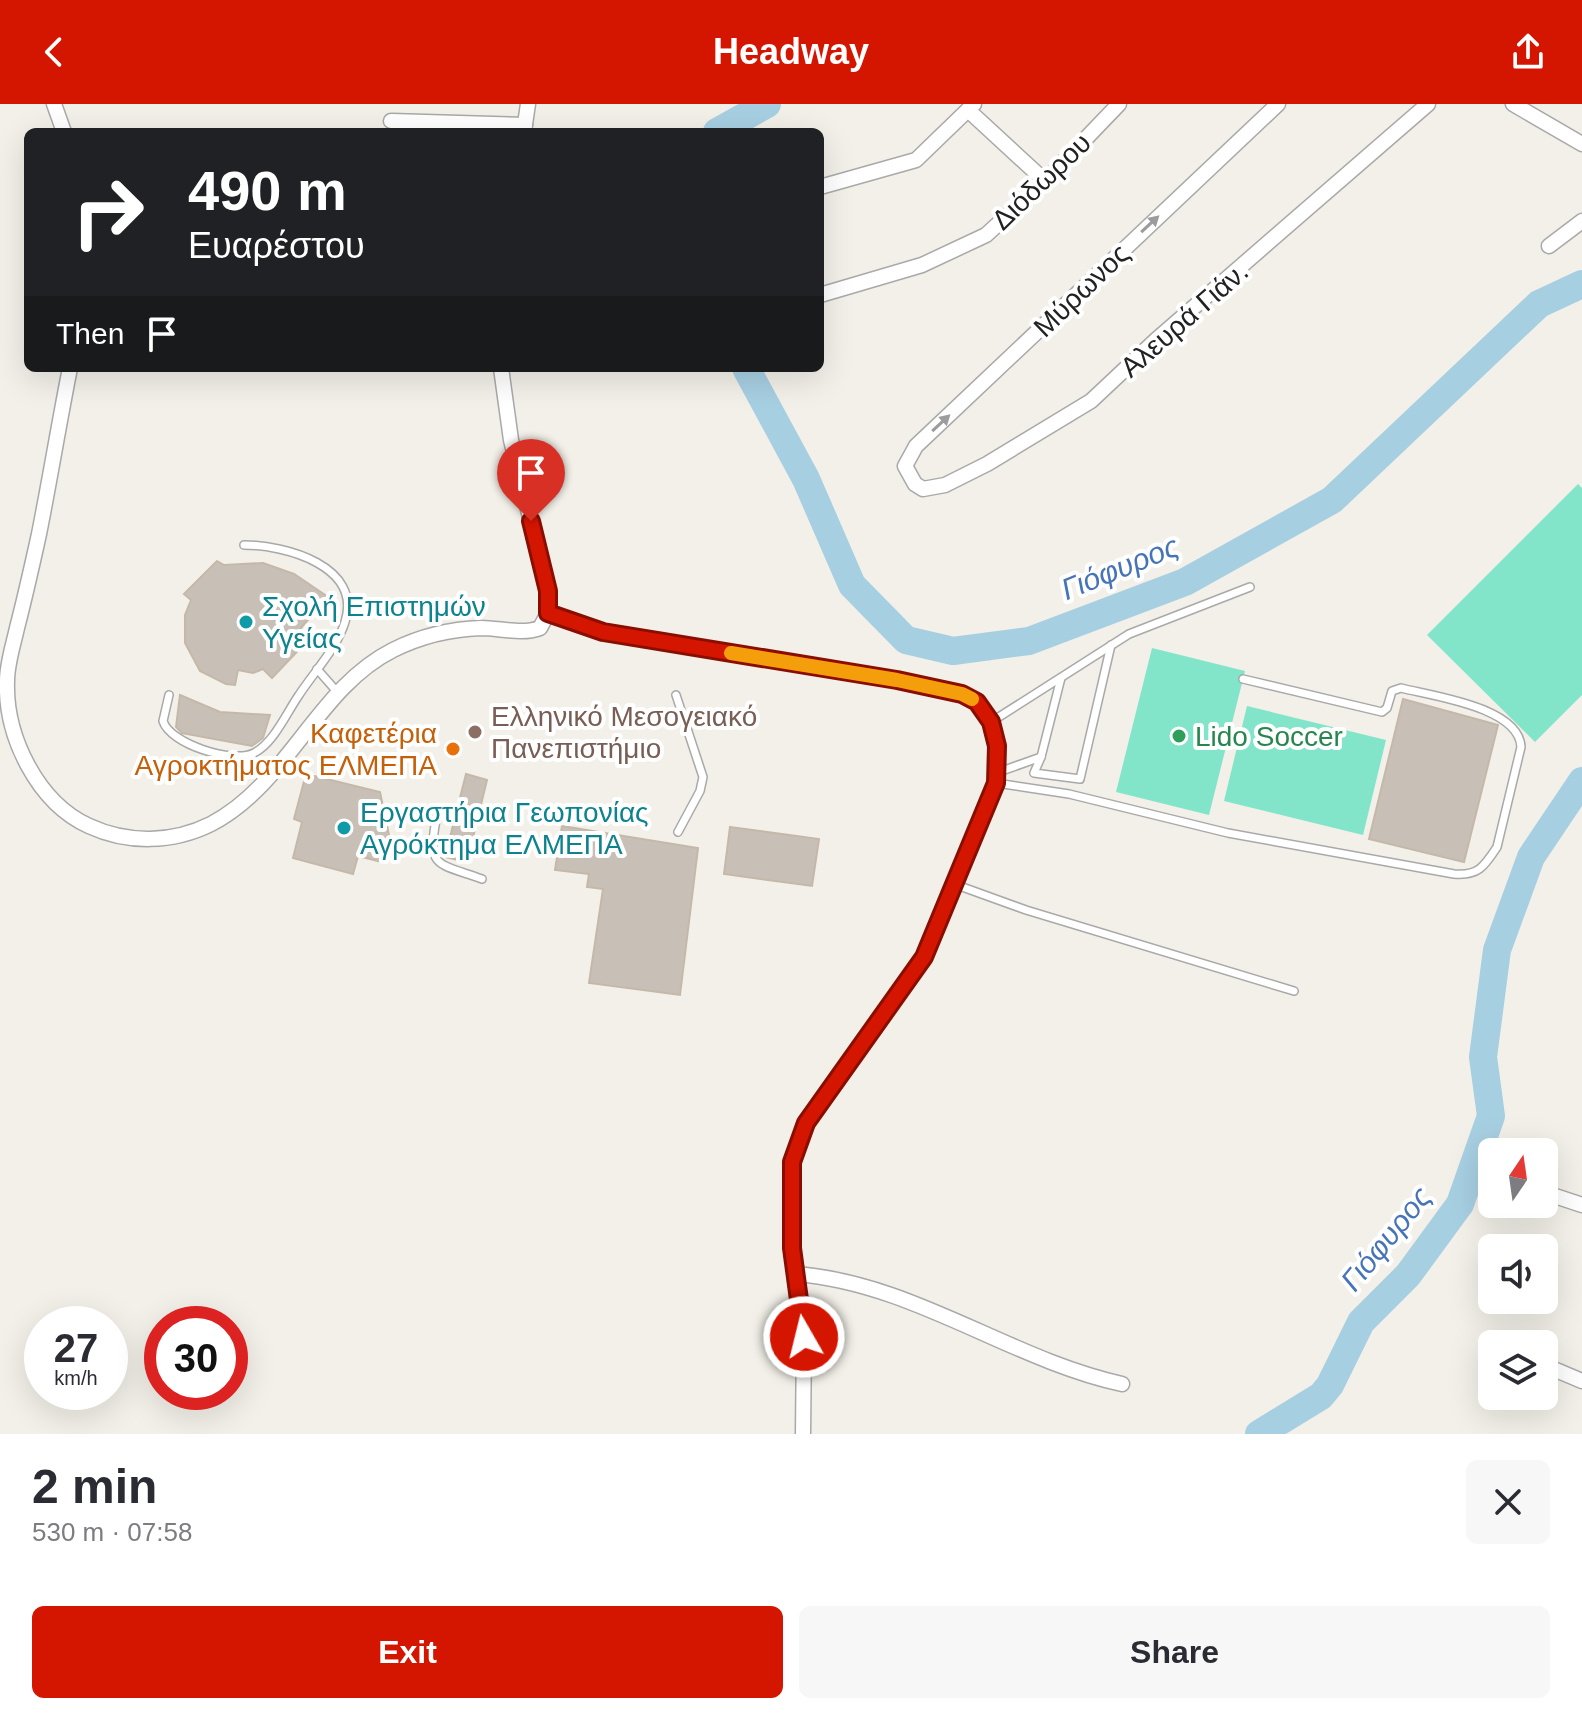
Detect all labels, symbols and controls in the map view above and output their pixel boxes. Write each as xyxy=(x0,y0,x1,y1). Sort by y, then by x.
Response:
icon: back xyxy=(32,30,76,74)
icon: share xyxy=(1506,30,1550,74)
text: Headway xyxy=(713,31,869,72)
street label: Διόδωρου xyxy=(986,127,1097,236)
text: 490 m xyxy=(188,159,347,222)
icon: right xyxy=(56,160,160,264)
one-way arrow xyxy=(1140,216,1159,234)
text: Ευαρέστου xyxy=(188,225,365,266)
street label: Μύρωνος xyxy=(1028,238,1135,343)
street label: Αλευρά Γιάν. xyxy=(1114,256,1254,383)
icon: arrive xyxy=(140,312,184,356)
text: Then xyxy=(56,317,124,350)
one-way arrow xyxy=(931,414,950,432)
pin xyxy=(497,439,565,521)
icon: arrive xyxy=(509,451,553,495)
water label: Γιόφυρος xyxy=(1056,529,1184,606)
place label: Σχολή Επιστημών Υγείας xyxy=(262,591,486,654)
marker: Σχολή Επιστημών Υγείας xyxy=(237,613,255,631)
place label: Ελληνικό Μεσογειακό Πανεπιστήμιο xyxy=(491,701,757,764)
place label: Καφετέρια Αγροκτήματος ΕΛΜΕΠΑ xyxy=(135,718,437,781)
place label: Lido Soccer xyxy=(1195,721,1343,752)
marker: Ελληνικό Μεσογειακό Πανεπιστήμιο xyxy=(466,723,484,741)
marker: Lido Soccer xyxy=(1170,727,1188,745)
marker: Καφετέρια Αγροκτήματος ΕΛΜΕΠΑ xyxy=(444,740,462,758)
place label: Εργαστήρια Γεωπονίας Αγρόκτημα ΕΛΜΕΠΑ xyxy=(360,797,649,860)
marker: Εργαστήρια Γεωπονίας Αγρόκτημα ΕΛΜΕΠΑ xyxy=(335,819,353,837)
north arrow xyxy=(1478,1138,1558,1218)
map controls xyxy=(1478,1138,1558,1410)
water label: Γιόφυρος xyxy=(1334,1180,1438,1297)
button: sound xyxy=(1478,1234,1558,1314)
position arrow xyxy=(762,1295,846,1379)
speed limit sign: 30 xyxy=(144,1306,248,1410)
text: 27 xyxy=(54,1326,98,1370)
button: layers xyxy=(1478,1330,1558,1410)
text: km/h xyxy=(54,1367,98,1389)
text: 2 min xyxy=(32,1460,157,1513)
button: close xyxy=(1466,1460,1550,1544)
text: 530 m · 07:58 xyxy=(32,1517,192,1547)
button: Exit xyxy=(32,1606,783,1698)
button: Share xyxy=(799,1606,1550,1698)

